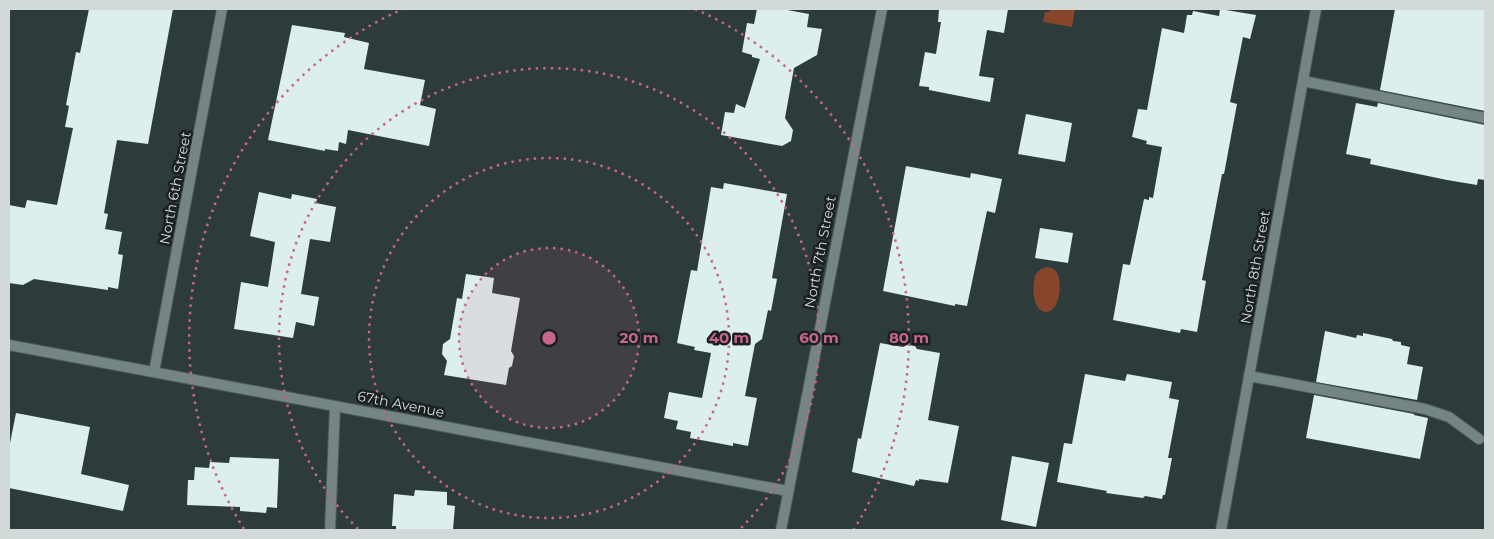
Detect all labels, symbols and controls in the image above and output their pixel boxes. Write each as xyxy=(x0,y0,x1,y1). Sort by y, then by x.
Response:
street label: North 6th Street xyxy=(155,130,195,246)
street label: North 7th Street xyxy=(800,194,840,310)
street label: North 8th Street xyxy=(1236,209,1274,325)
text: 20 m xyxy=(619,328,659,347)
text: 40 m xyxy=(709,328,749,347)
text: 60 m xyxy=(799,328,839,347)
text: 80 m xyxy=(889,328,929,347)
centre of rings xyxy=(540,329,558,347)
street label: 67th Avenue xyxy=(356,387,446,421)

